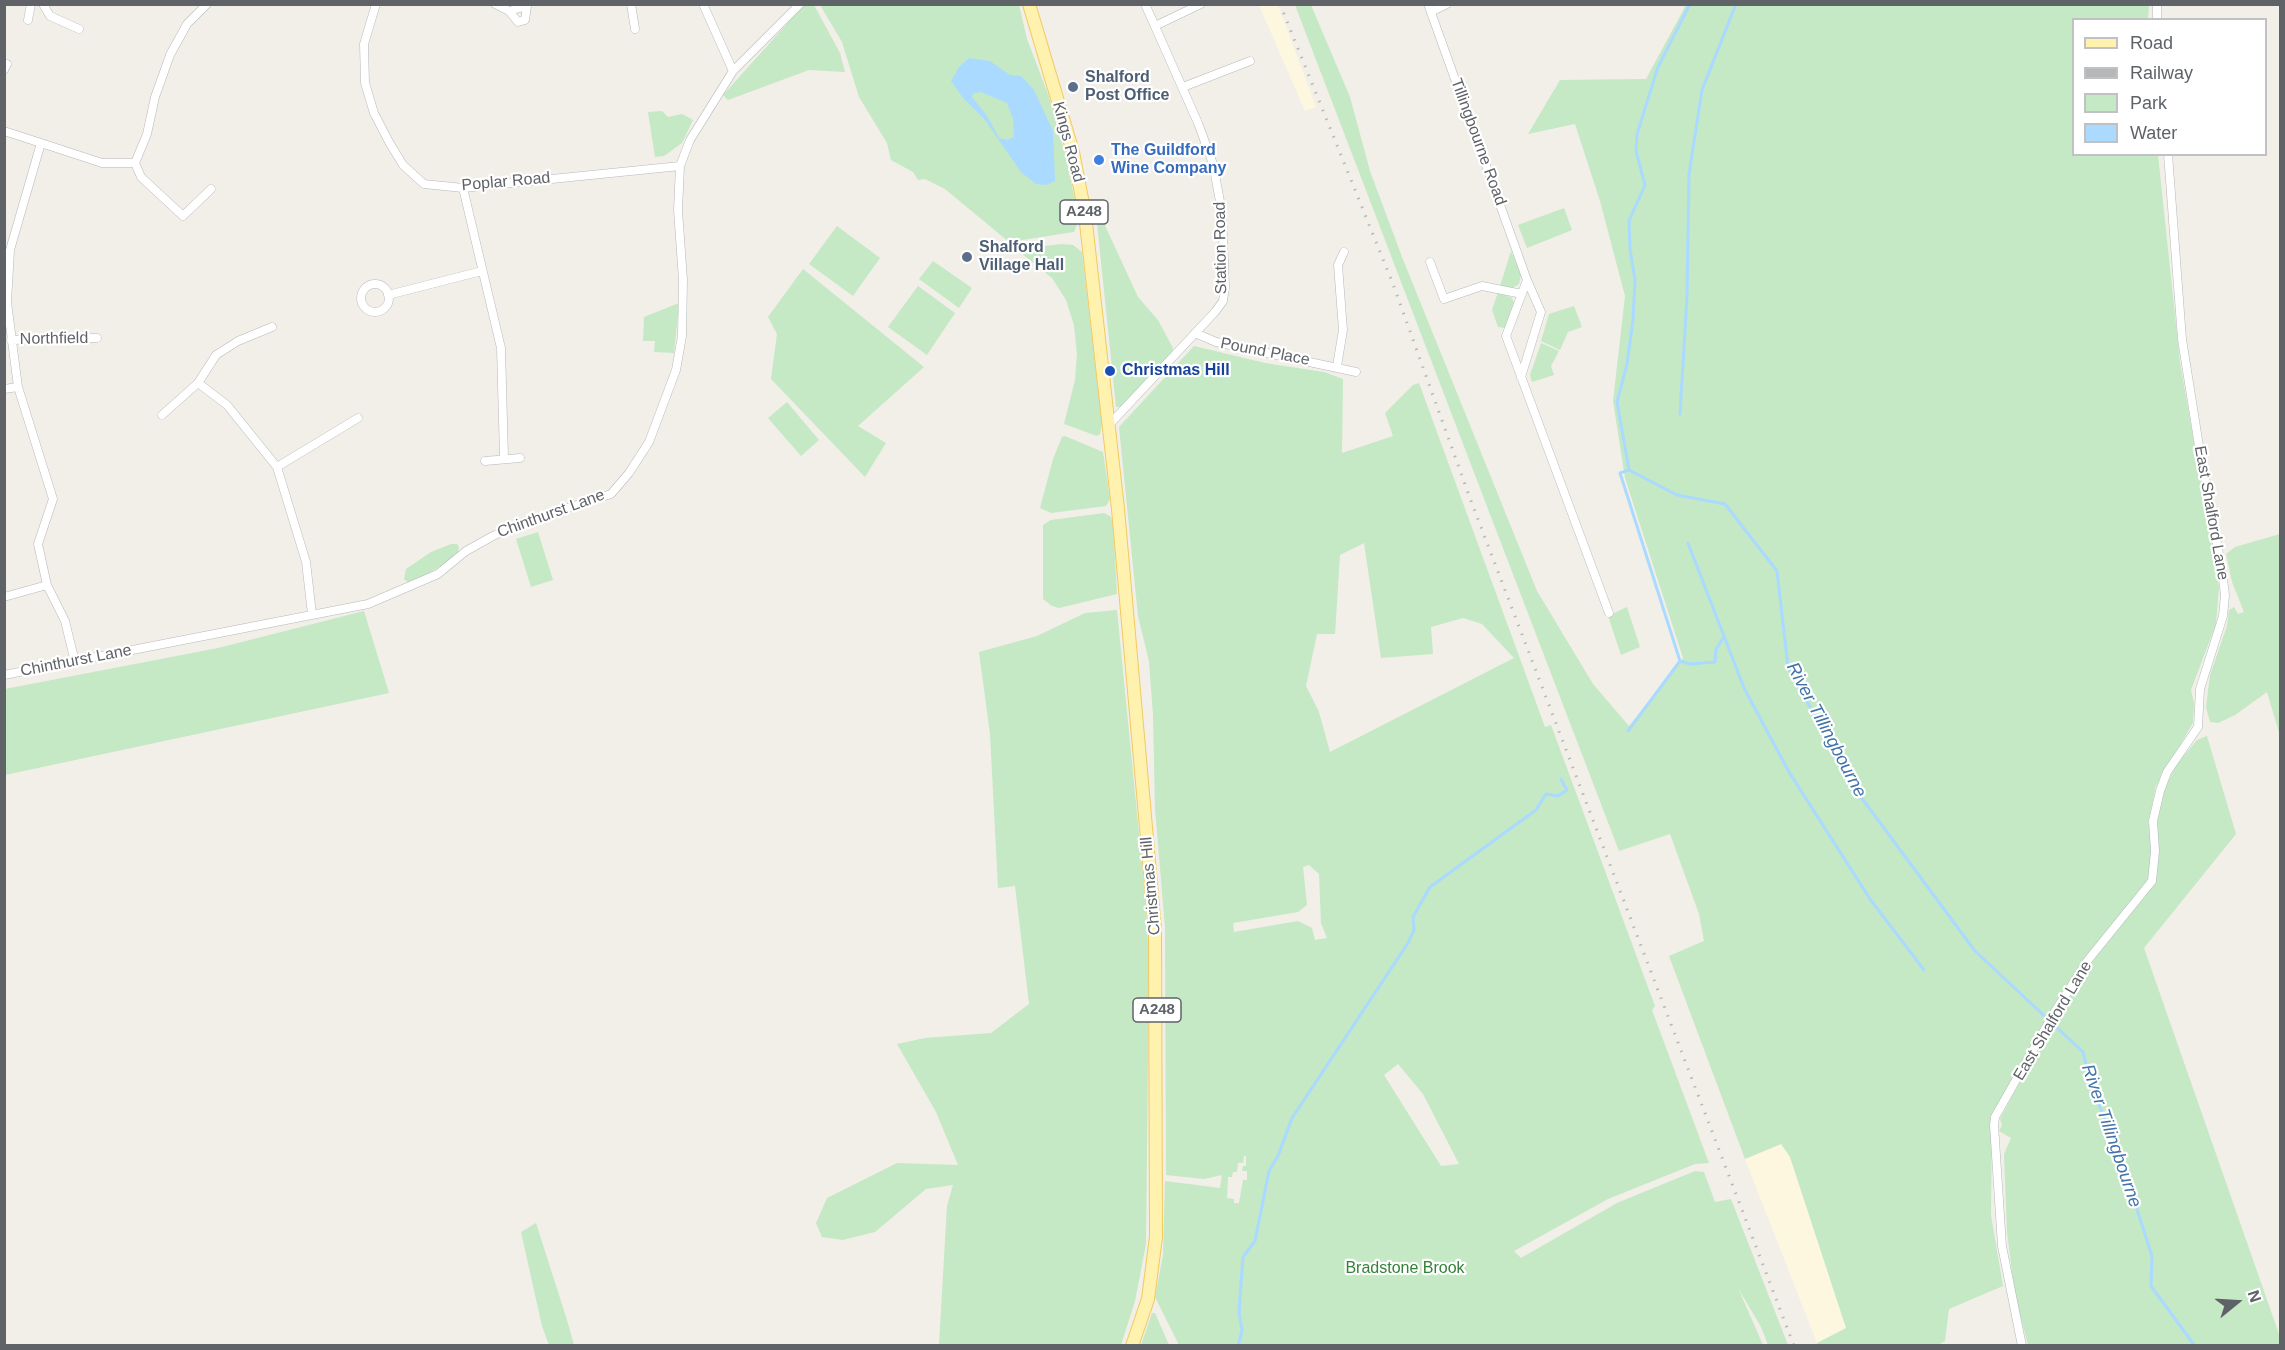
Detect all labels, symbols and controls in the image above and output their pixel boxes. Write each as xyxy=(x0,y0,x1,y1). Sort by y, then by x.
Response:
legend xyxy=(2072,18,2267,156)
text: Road xyxy=(2130,33,2173,53)
text: Railway xyxy=(2130,63,2193,83)
place label: Shalford Post Office xyxy=(1085,68,1169,106)
street label: Tillingbourne Road xyxy=(1446,76,1510,208)
marker: Shalford Post Office xyxy=(1066,80,1080,94)
text: Park xyxy=(2130,93,2167,113)
street label: Kings Road xyxy=(1048,100,1088,184)
text: Water xyxy=(2130,123,2177,143)
place label: The Guildford Wine Company xyxy=(1111,141,1226,179)
marker: The Guildford Wine Company xyxy=(1092,153,1106,167)
street label: Poplar Road xyxy=(461,169,551,195)
road number: A248 xyxy=(1060,200,1108,224)
street label: Station Road xyxy=(1211,202,1231,294)
place label: Shalford Village Hall xyxy=(979,238,1064,276)
marker: Shalford Village Hall xyxy=(960,250,974,264)
street label: Northfield xyxy=(20,329,88,349)
street label: Pound Place xyxy=(1219,334,1311,370)
place label: Christmas Hill xyxy=(1122,361,1230,381)
marker: Christmas Hill xyxy=(1103,364,1117,378)
street label: East Shalford Lane xyxy=(2190,444,2232,582)
street label: Chinthurst Lane xyxy=(495,486,607,542)
street label: Chinthurst Lane xyxy=(19,641,133,681)
water label: River Tillingbourne xyxy=(1781,659,1871,801)
street label: Christmas Hill xyxy=(1137,836,1165,936)
street label: East Shalford Lane xyxy=(2010,958,2096,1084)
road number: A248 xyxy=(1133,998,1181,1022)
water label: River Tillingbourne xyxy=(2076,1062,2146,1210)
park label: Bradstone Brook xyxy=(1345,1259,1465,1279)
north arrow xyxy=(2207,1272,2267,1332)
text: N xyxy=(2245,1288,2264,1304)

